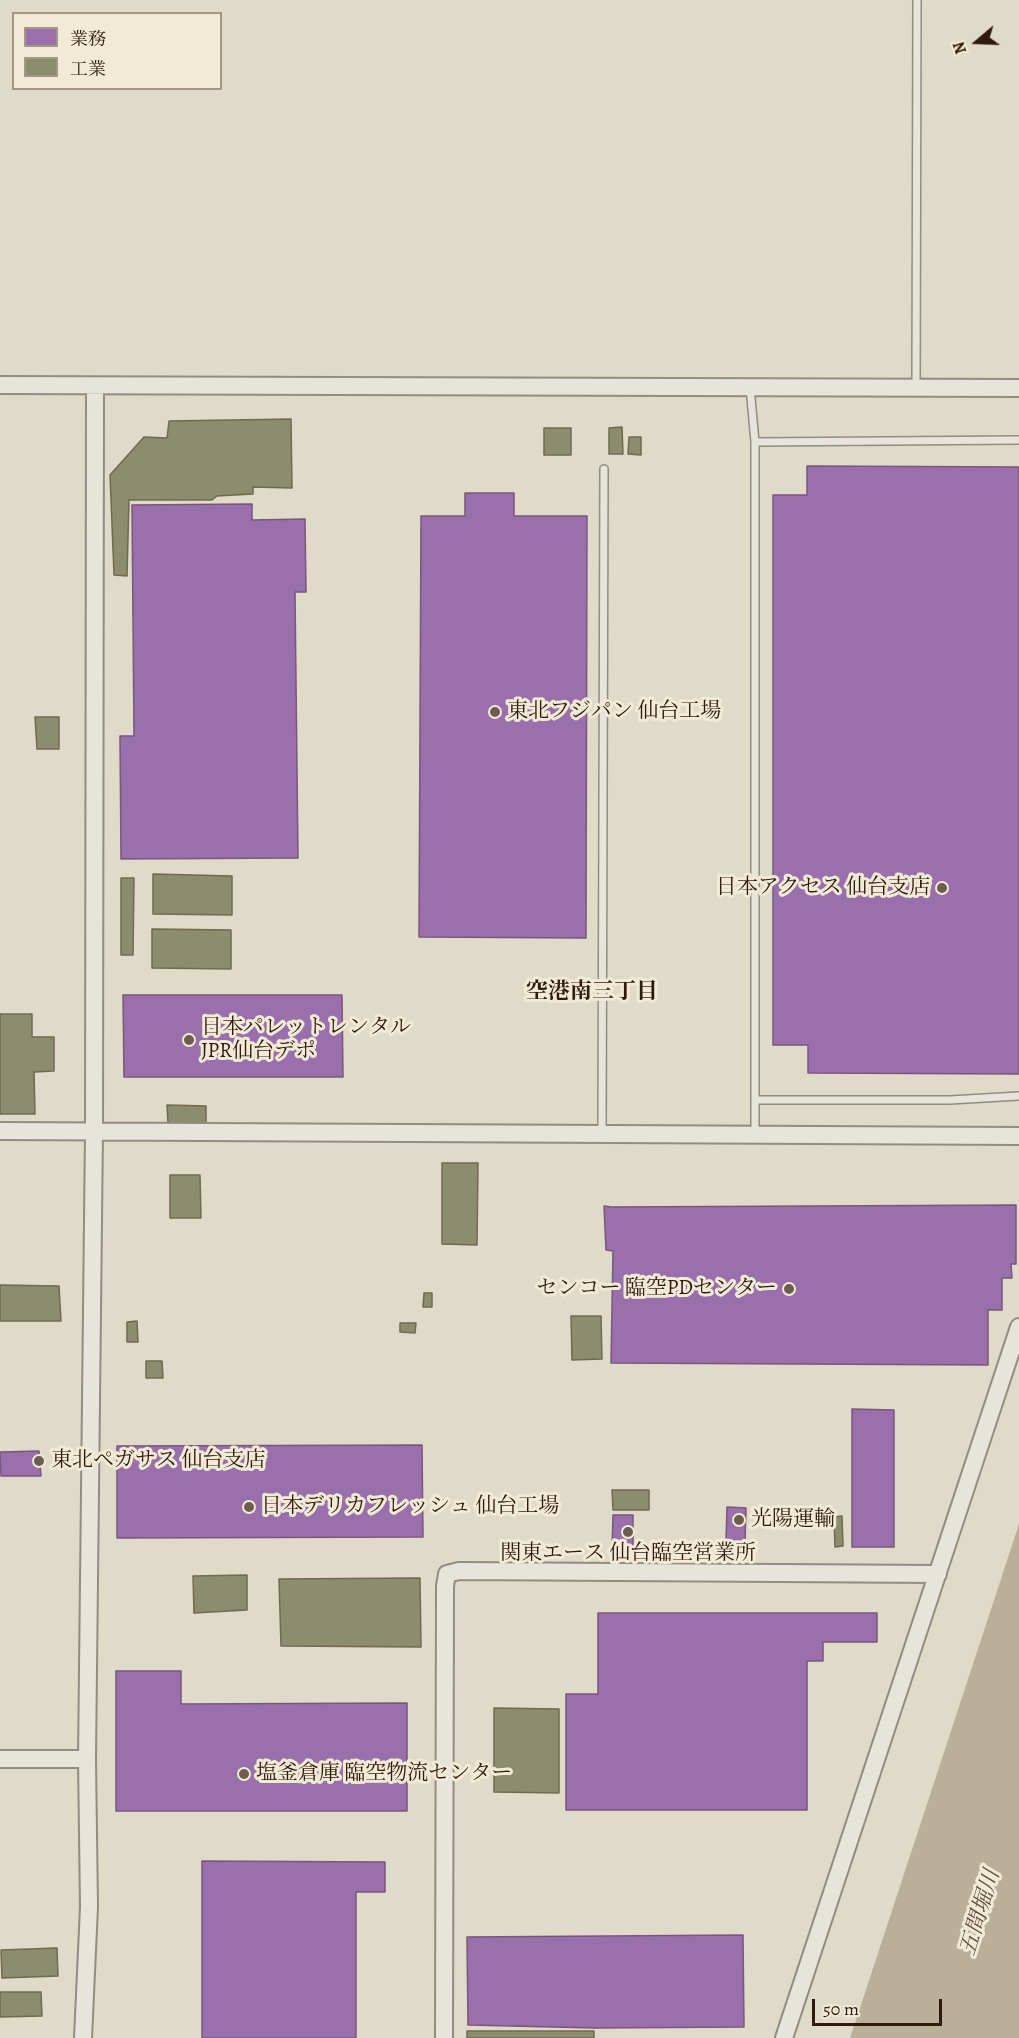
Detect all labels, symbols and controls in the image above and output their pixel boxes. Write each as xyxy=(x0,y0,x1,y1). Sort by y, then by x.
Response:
legend xyxy=(12,12,222,90)
north arrow xyxy=(947,12,1007,72)
text: 業務 xyxy=(70,27,106,51)
text: N xyxy=(948,39,972,57)
text: 工業 xyxy=(70,57,106,81)
place label: 東北フジパン 仙台工場 xyxy=(507,699,721,725)
marker: 東北フジパン 仙台工場 xyxy=(488,705,502,719)
place label: 日本アクセス 仙台支店 xyxy=(716,875,930,901)
marker: 日本アクセス 仙台支店 xyxy=(935,881,949,895)
district label: 空港南三丁目 xyxy=(526,980,658,1006)
place label: 日本パレットレンタル JPR仙台デポ xyxy=(201,1015,411,1065)
marker: 日本パレットレンタル JPR仙台デポ xyxy=(182,1033,196,1047)
place label: センコー 臨空PDセンター xyxy=(537,1276,777,1302)
marker: センコー 臨空PDセンター xyxy=(782,1282,796,1296)
place label: 東北ペガサス 仙台支店 xyxy=(51,1448,265,1474)
marker: 東北ペガサス 仙台支店 xyxy=(32,1454,46,1468)
place label: 日本デリカフレッシュ 仙台工場 xyxy=(261,1494,559,1520)
marker: 日本デリカフレッシュ 仙台工場 xyxy=(242,1500,256,1514)
place label: 光陽運輸 xyxy=(751,1507,835,1533)
marker: 光陽運輸 xyxy=(732,1513,746,1527)
marker: 関東エース 仙台臨空営業所 xyxy=(621,1525,635,1539)
place label: 関東エース 仙台臨空営業所 xyxy=(500,1541,756,1567)
place label: 塩釜倉庫 臨空物流センター xyxy=(256,1761,512,1787)
marker: 塩釜倉庫 臨空物流センター xyxy=(237,1767,251,1781)
water label: 五間堀川 xyxy=(956,1867,1006,1959)
scale bar xyxy=(815,1987,946,2025)
text: 50 m xyxy=(823,1997,859,2021)

